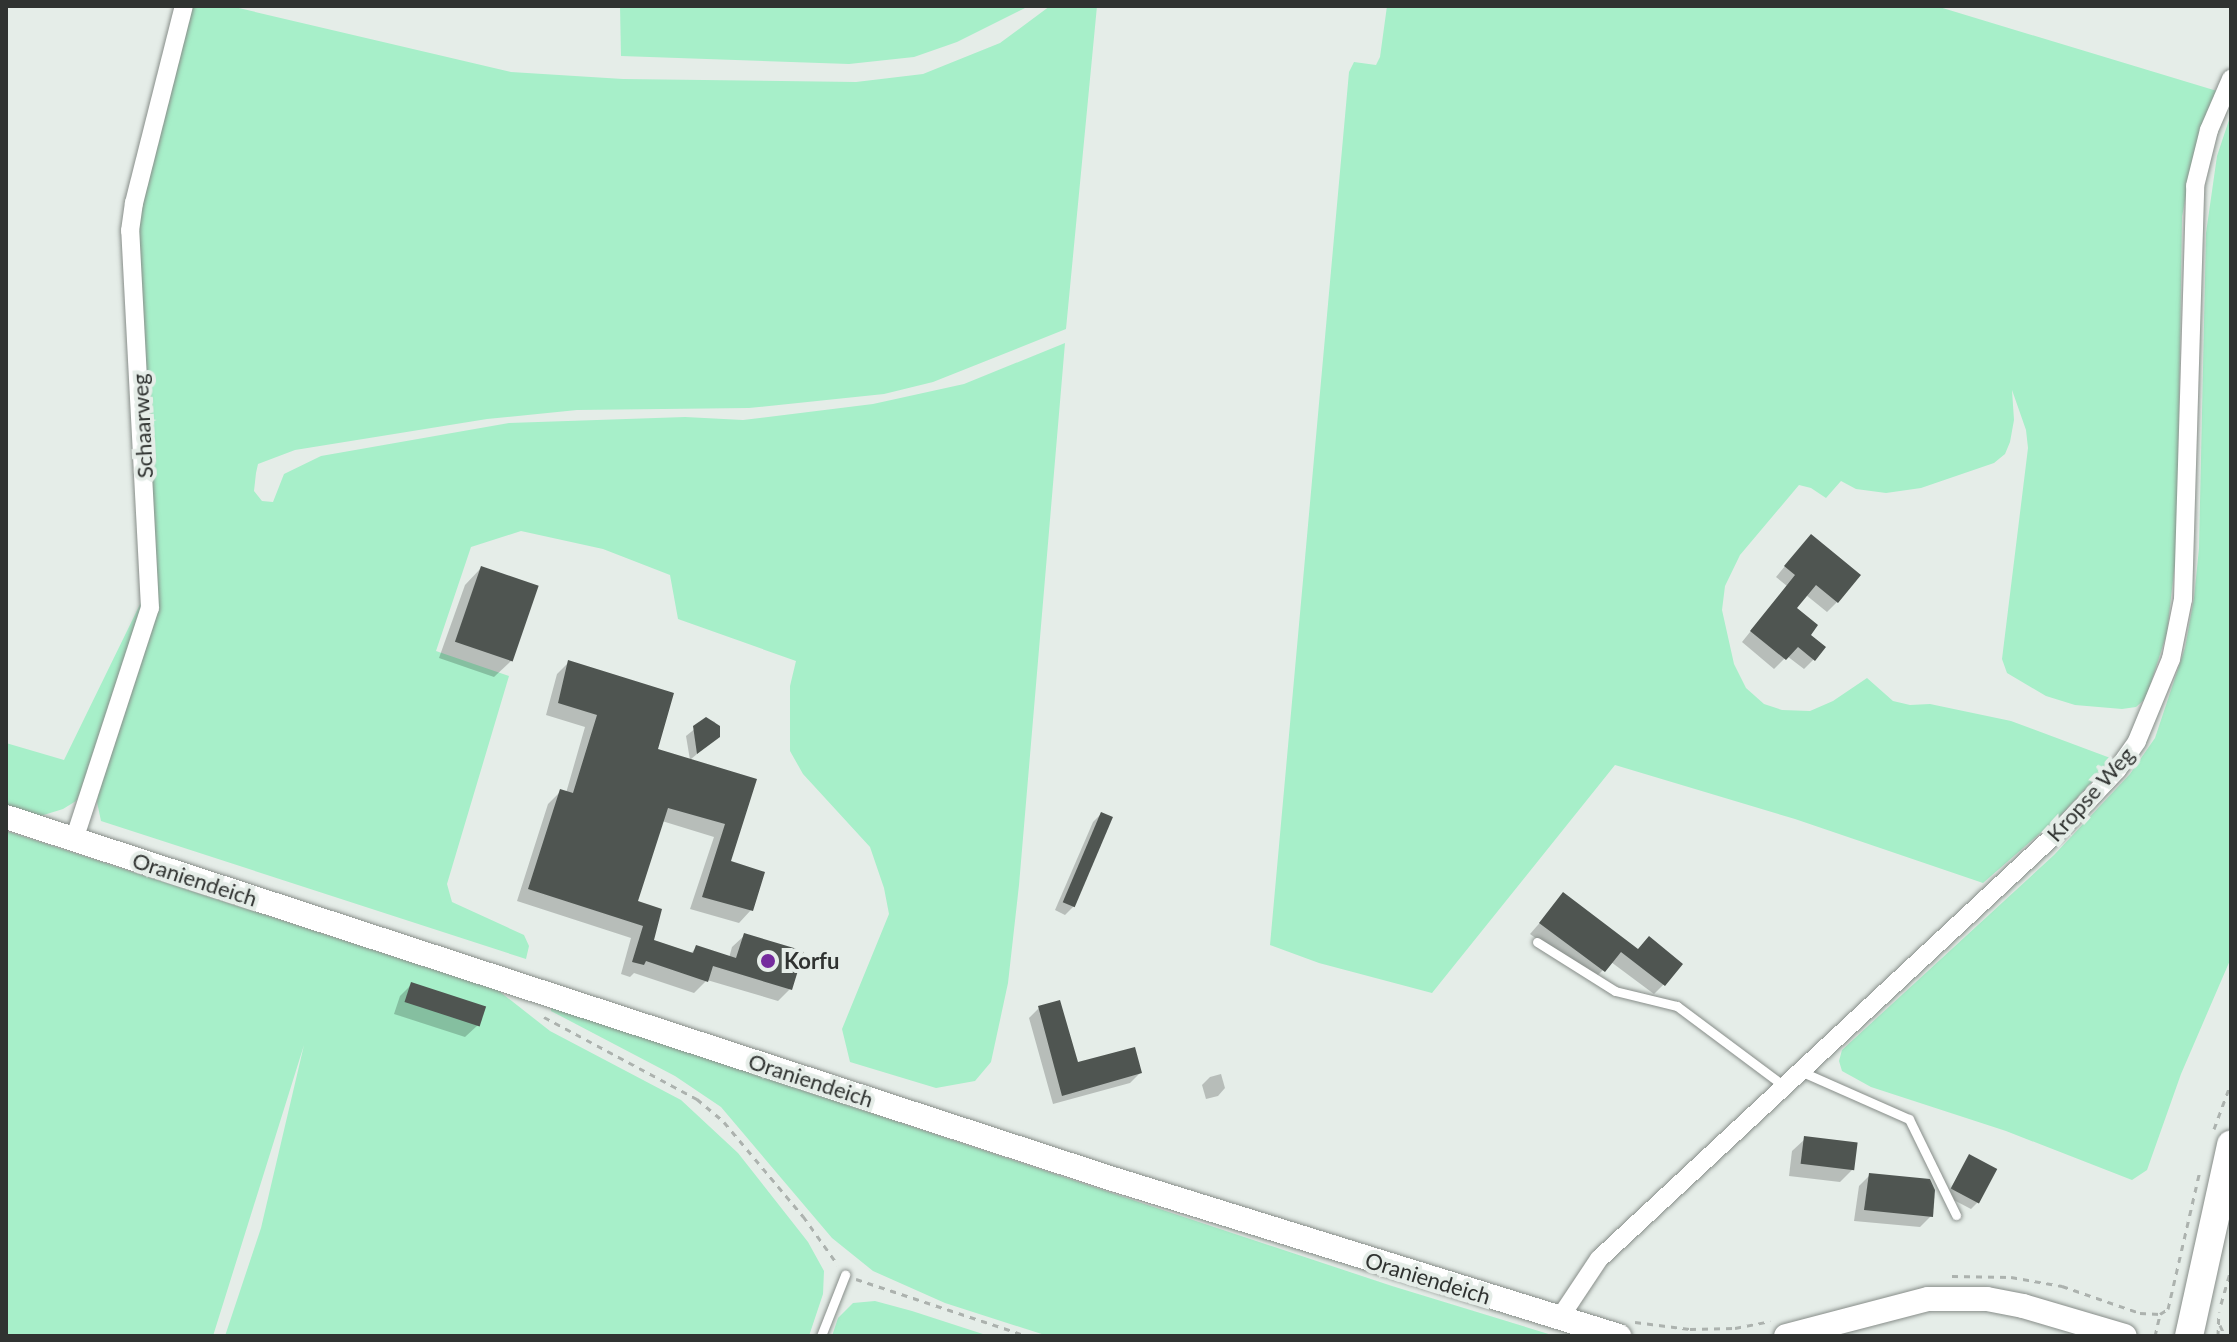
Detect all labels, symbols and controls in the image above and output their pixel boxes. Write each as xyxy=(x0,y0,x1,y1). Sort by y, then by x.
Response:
street label: Schaarweg xyxy=(126,373,158,479)
street label: Kropse Weg xyxy=(2041,741,2139,847)
street label: Oraniendeich xyxy=(129,846,261,912)
place label: Korfu xyxy=(784,948,839,974)
marker: Korfu xyxy=(759,952,777,970)
street label: Oraniendeich xyxy=(745,1047,877,1113)
street label: Oraniendeich xyxy=(1362,1246,1494,1310)

